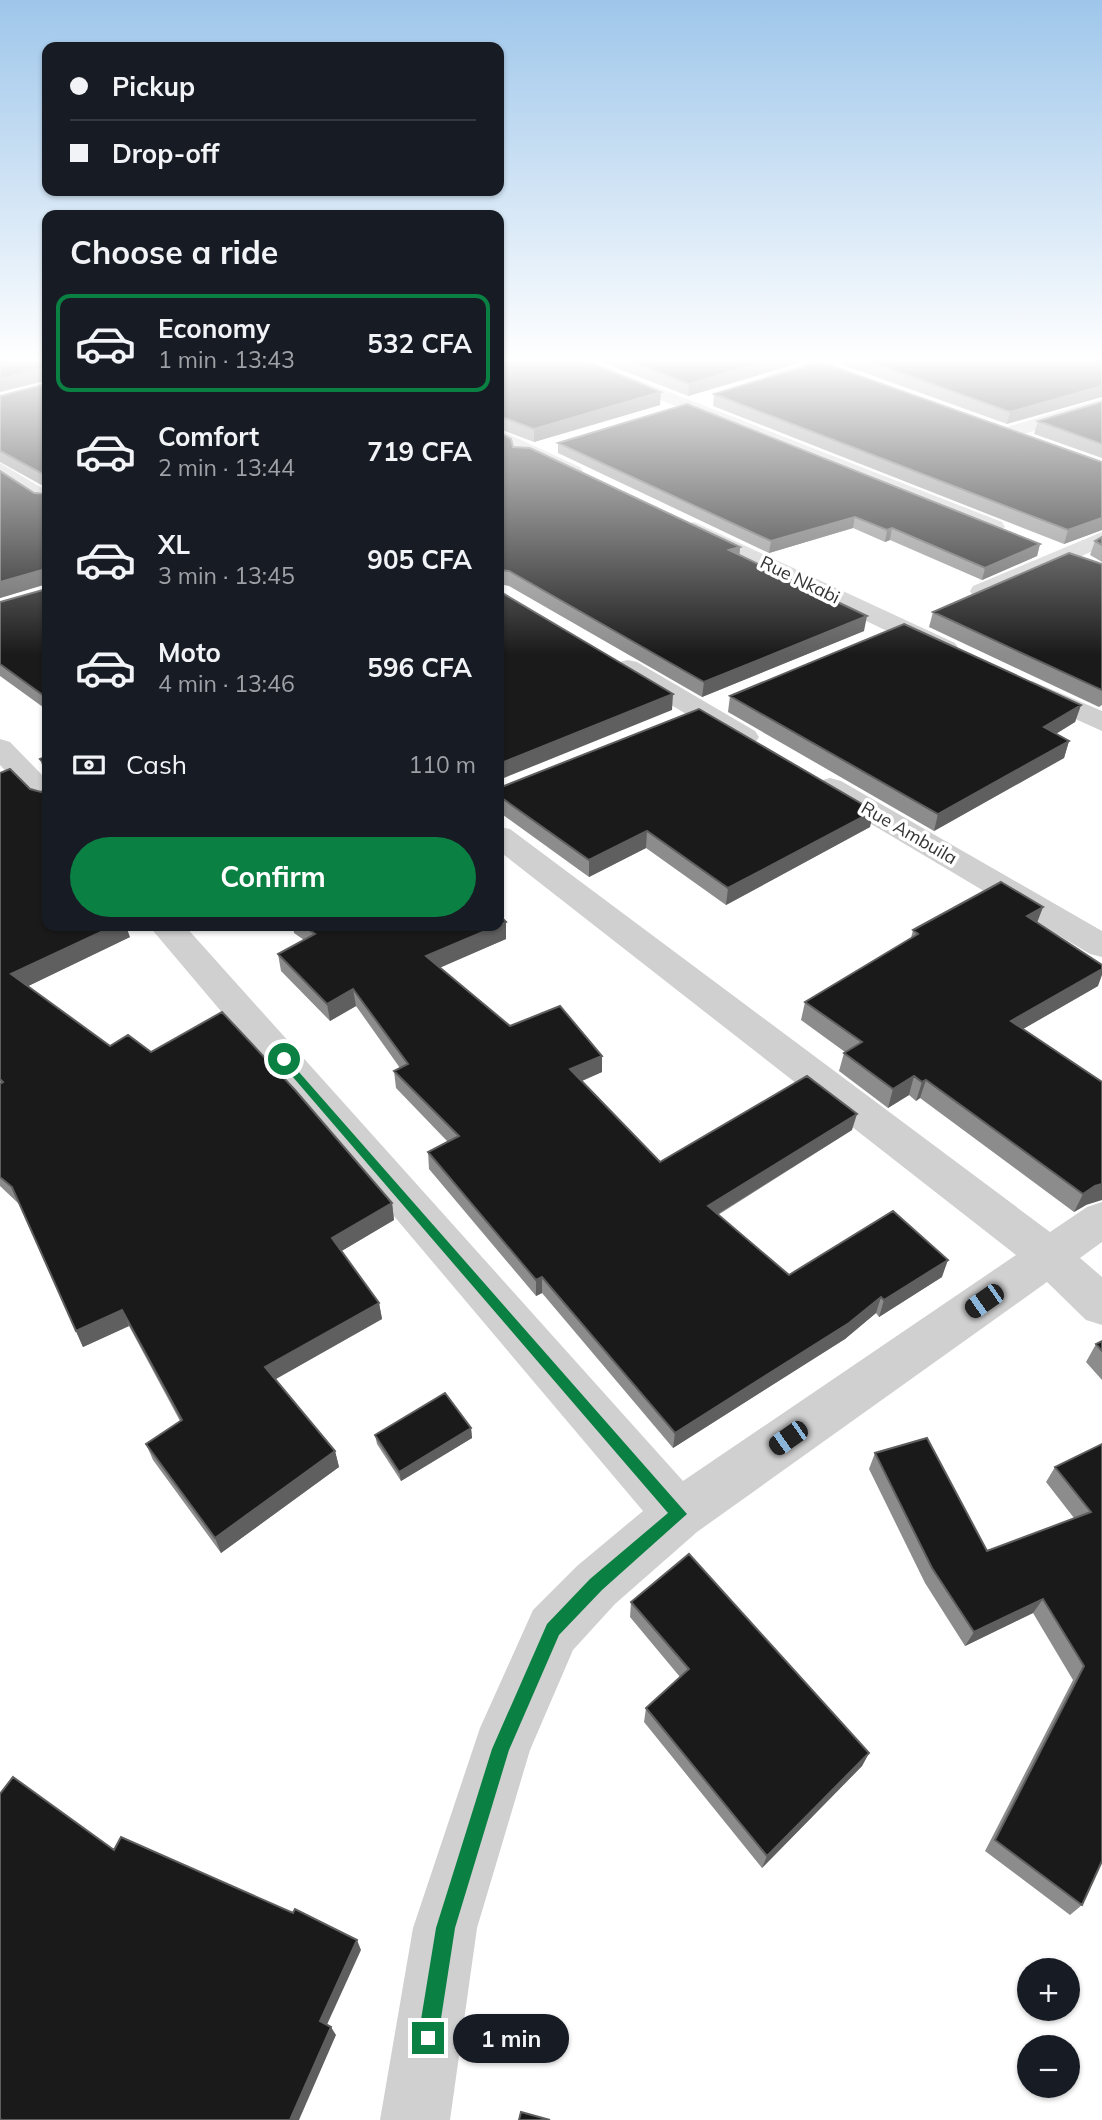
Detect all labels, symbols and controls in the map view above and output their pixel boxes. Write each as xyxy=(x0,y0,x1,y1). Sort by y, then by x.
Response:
text: Pickup xyxy=(112,70,195,103)
text: Drop-off xyxy=(112,137,219,170)
text: Choose a ride xyxy=(70,232,278,272)
icon: car xyxy=(74,312,137,375)
text: Economy xyxy=(158,312,270,345)
text: 532 CFA xyxy=(367,327,472,360)
text: 1 min · 13:43 xyxy=(158,345,295,374)
icon: car xyxy=(74,420,137,483)
text: Comfort xyxy=(158,420,259,453)
text: 719 CFA xyxy=(367,435,472,468)
text: 2 min · 13:44 xyxy=(158,453,295,482)
icon: car xyxy=(74,528,137,591)
text: XL xyxy=(158,528,190,561)
text: 905 CFA xyxy=(367,543,472,576)
street label: Rue Nkabi xyxy=(757,550,844,609)
text: 3 min · 13:45 xyxy=(158,561,295,590)
icon: car xyxy=(74,636,137,699)
text: Moto xyxy=(158,636,221,669)
text: 596 CFA xyxy=(367,651,472,684)
text: 4 min · 13:46 xyxy=(158,669,295,698)
icon: cash xyxy=(70,746,108,784)
text: Cash xyxy=(126,748,187,781)
text: 110 m xyxy=(408,750,476,779)
street label: Rue Ambuila xyxy=(857,796,961,869)
button: Confirm xyxy=(70,837,476,917)
route start xyxy=(268,1043,300,1075)
car xyxy=(961,1280,1008,1322)
car xyxy=(765,1417,812,1459)
map controls xyxy=(1017,1958,1080,2098)
button: + xyxy=(1017,1958,1080,2021)
callout: 1 min xyxy=(452,2014,568,2062)
route end xyxy=(412,2022,444,2054)
text: 1 min xyxy=(481,2024,541,2053)
button: − xyxy=(1017,2035,1080,2098)

